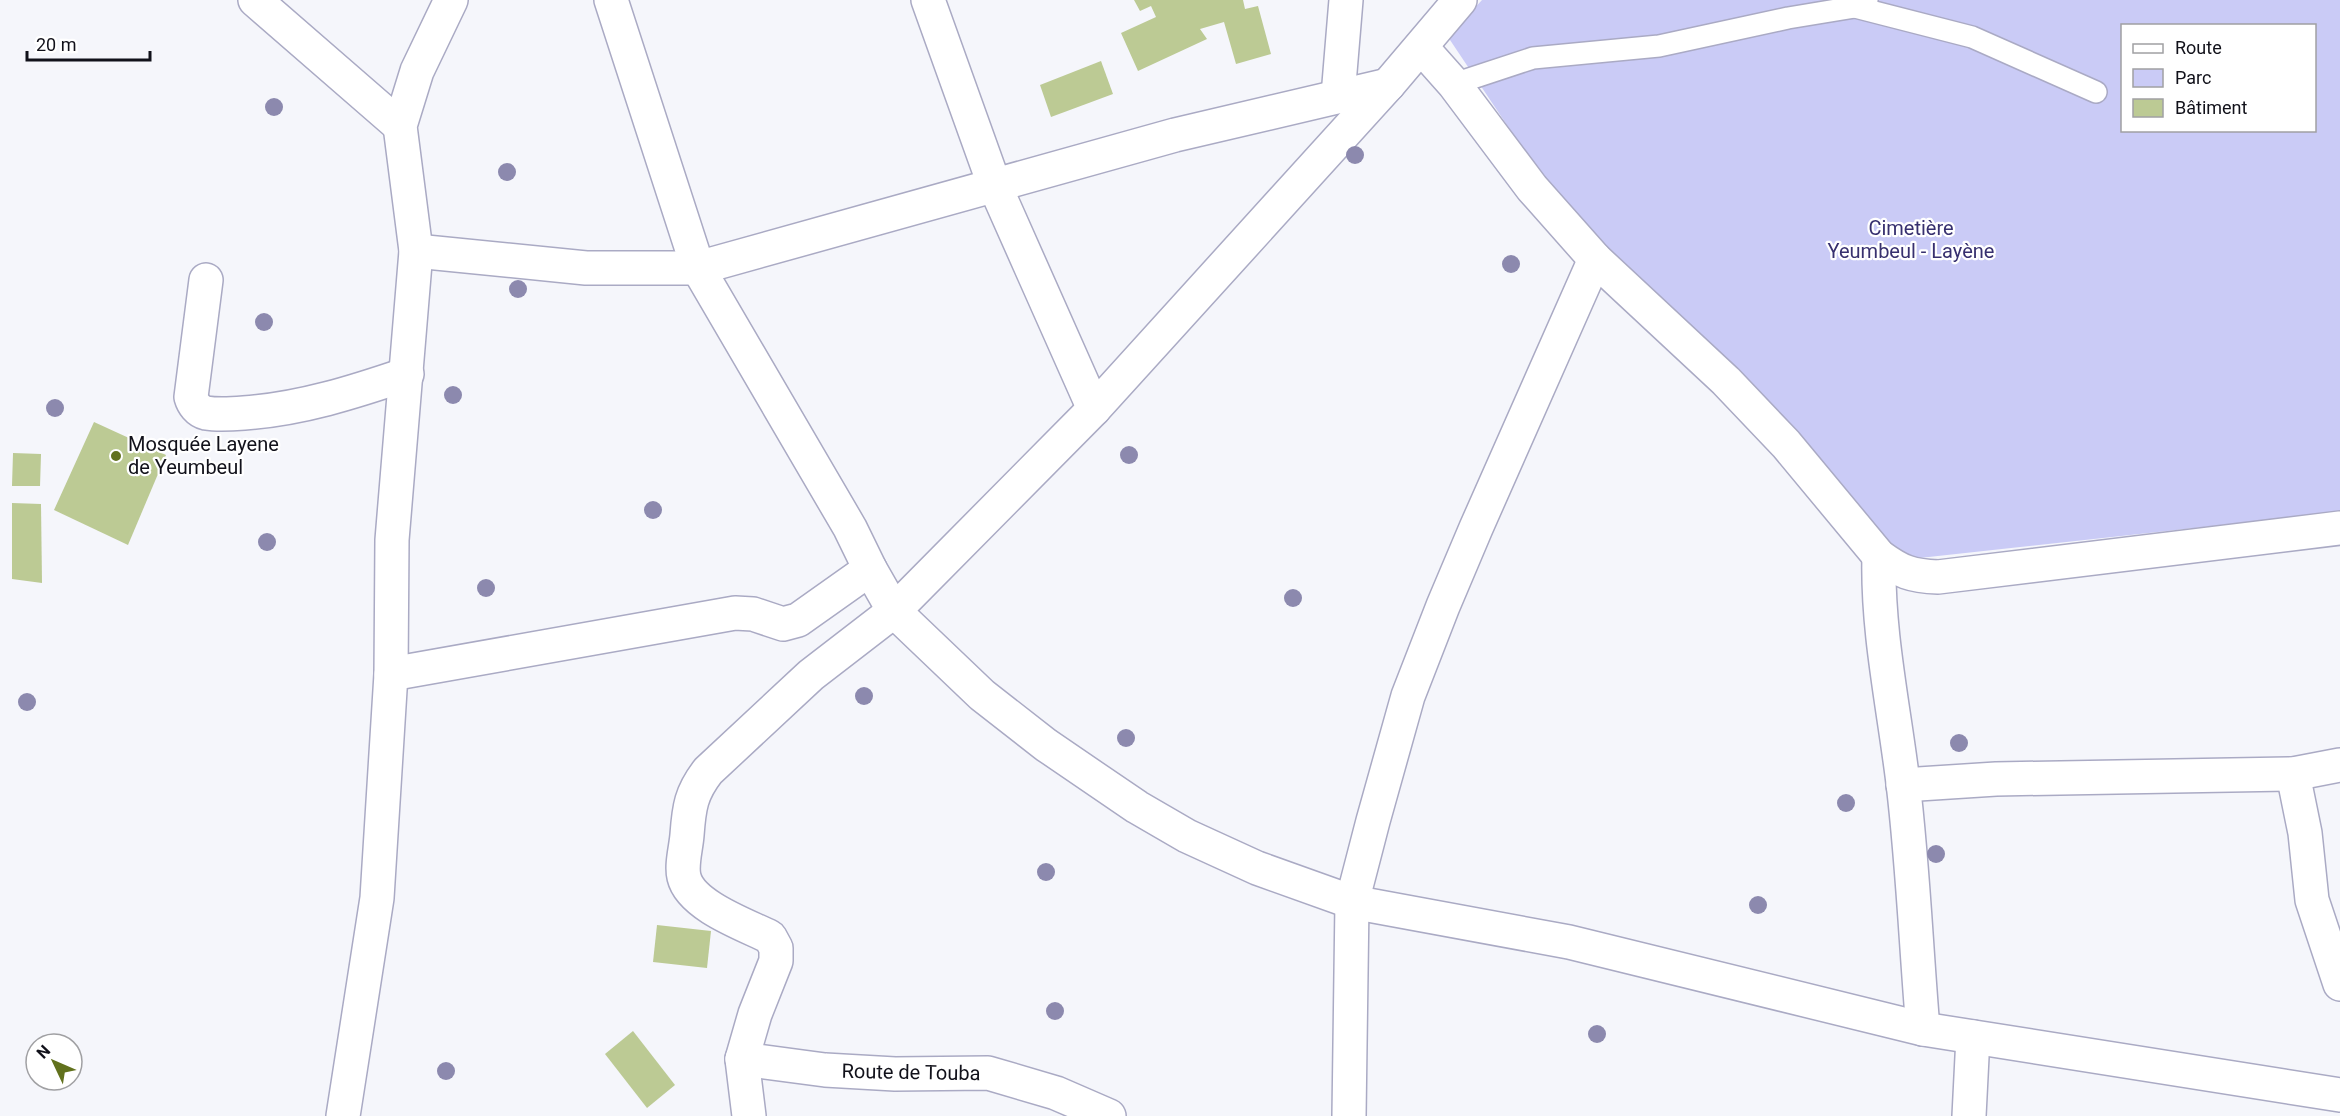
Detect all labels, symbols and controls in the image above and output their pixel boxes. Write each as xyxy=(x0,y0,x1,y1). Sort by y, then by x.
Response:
scale bar xyxy=(27,24,150,62)
legend xyxy=(2121,24,2316,132)
text: 20 m xyxy=(36,34,76,55)
text: Route xyxy=(2175,37,2222,58)
text: Parc xyxy=(2175,67,2211,88)
text: Bâtiment xyxy=(2175,97,2248,118)
park label: Cimetière Yeumbeul - Layène xyxy=(1828,216,1994,263)
place label: Mosquée Layene de Yeumbeul xyxy=(128,432,279,479)
marker: Mosquée Layene de Yeumbeul xyxy=(109,449,123,463)
north arrow xyxy=(24,1032,84,1092)
text: N xyxy=(33,1041,54,1063)
street label: Route de Touba xyxy=(841,1059,981,1085)

